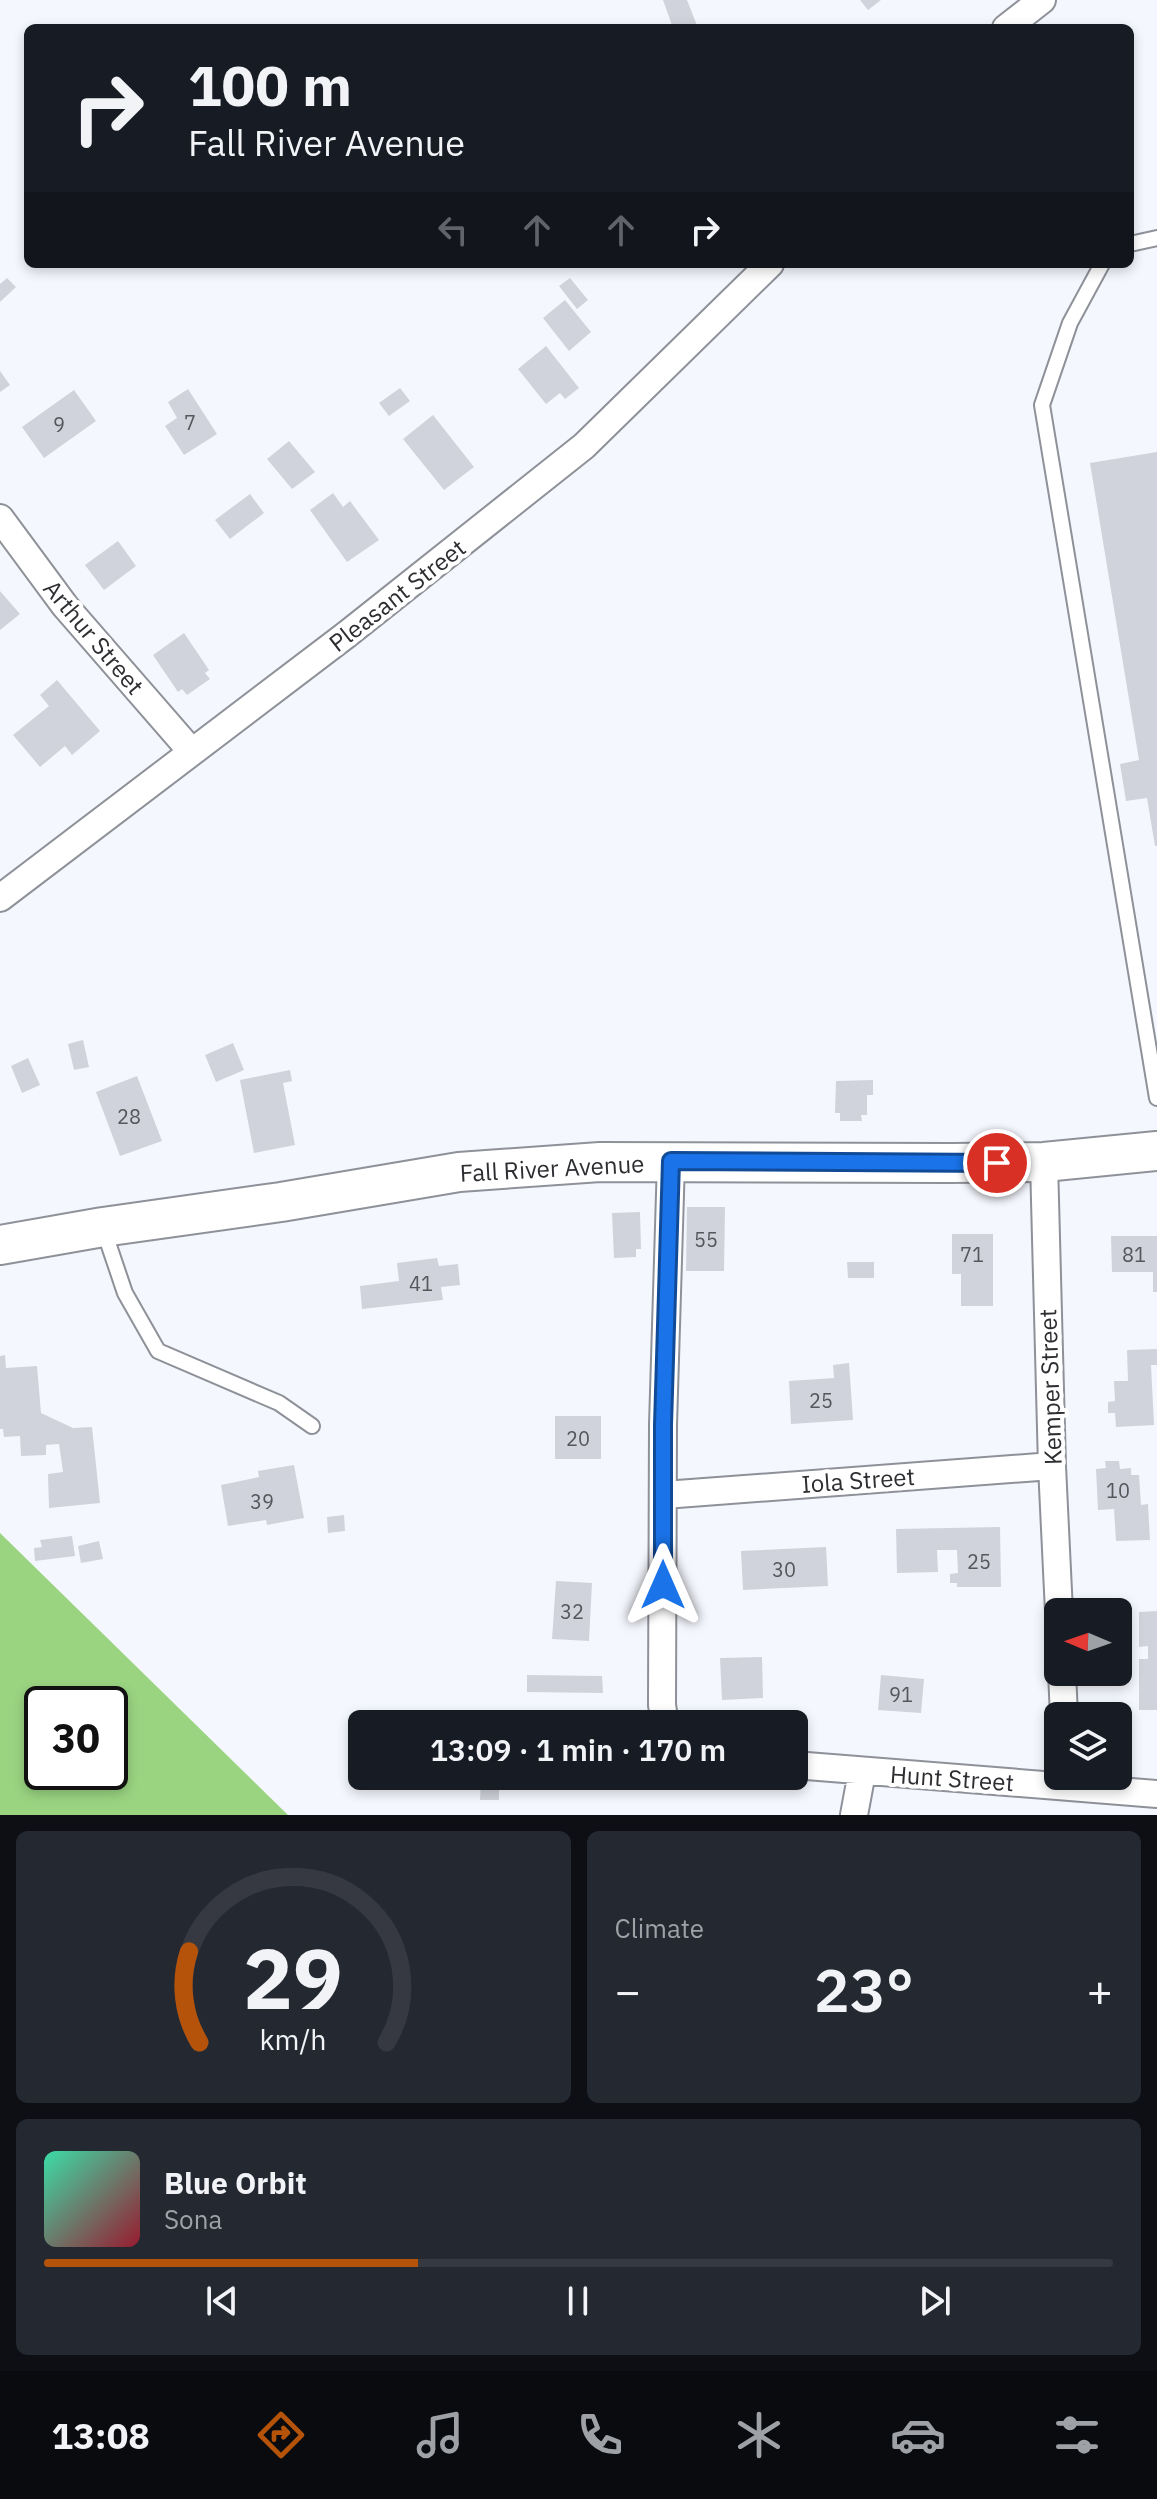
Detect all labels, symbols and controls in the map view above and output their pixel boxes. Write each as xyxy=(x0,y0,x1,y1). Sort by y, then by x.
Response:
text: 100 m xyxy=(188,49,352,121)
icon: right xyxy=(56,56,160,160)
text: Fall River Avenue xyxy=(188,119,465,166)
icon: left xyxy=(431,208,475,252)
icon: ahead xyxy=(515,208,559,252)
icon: ahead xyxy=(599,208,643,252)
icon: right xyxy=(683,208,727,252)
house number: 7 xyxy=(184,409,196,436)
house number: 9 xyxy=(53,411,65,438)
street label: Pleasant Street xyxy=(322,532,472,658)
street label: Arthur Street xyxy=(37,573,151,701)
house number: 28 xyxy=(117,1103,141,1130)
pin xyxy=(963,1129,1031,1197)
icon: arrive xyxy=(975,1141,1019,1185)
street label: Fall River Avenue xyxy=(459,1147,645,1189)
house number: 55 xyxy=(694,1226,718,1253)
house number: 71 xyxy=(960,1241,984,1268)
house number: 81 xyxy=(1122,1241,1146,1268)
house number: 41 xyxy=(409,1270,433,1297)
street label: Kemper Street xyxy=(1031,1308,1069,1466)
house number: 25 xyxy=(809,1387,833,1414)
house number: 20 xyxy=(566,1425,590,1452)
street label: Iola Street xyxy=(800,1460,916,1500)
house number: 10 xyxy=(1106,1477,1130,1504)
house number: 39 xyxy=(250,1488,274,1515)
position arrow xyxy=(621,1543,705,1627)
house number: 25 xyxy=(967,1548,991,1575)
house number: 30 xyxy=(772,1556,796,1583)
house number: 32 xyxy=(560,1598,584,1625)
north arrow xyxy=(1044,1598,1132,1686)
map controls xyxy=(1044,1598,1132,1790)
house number: 91 xyxy=(889,1681,913,1708)
speed limit sign: 30 xyxy=(24,1686,128,1790)
button: layers xyxy=(1044,1702,1132,1790)
text: 13:09 · 1 min · 170 m xyxy=(430,1730,726,1769)
street label: Hunt Street xyxy=(889,1758,1015,1798)
text: Climate xyxy=(615,1911,704,1945)
text: 29 xyxy=(243,1924,343,2032)
text: 23° xyxy=(814,1950,914,2029)
text: − xyxy=(615,1962,641,2019)
text: + xyxy=(1087,1962,1113,2019)
text: km/h xyxy=(260,2021,327,2058)
text: Blue Orbit xyxy=(164,2163,307,2202)
text: Sona xyxy=(164,2202,222,2236)
icon: previous xyxy=(200,2279,244,2323)
icon: pause xyxy=(556,2279,600,2323)
icon: next xyxy=(913,2279,957,2323)
icon: directions xyxy=(253,2407,309,2463)
icon: music xyxy=(412,2407,468,2463)
icon: phone xyxy=(572,2407,628,2463)
icon: climate xyxy=(731,2407,787,2463)
icon: car xyxy=(890,2407,946,2463)
icon: filters xyxy=(1049,2407,1105,2463)
text: 13:08 xyxy=(52,2412,150,2459)

